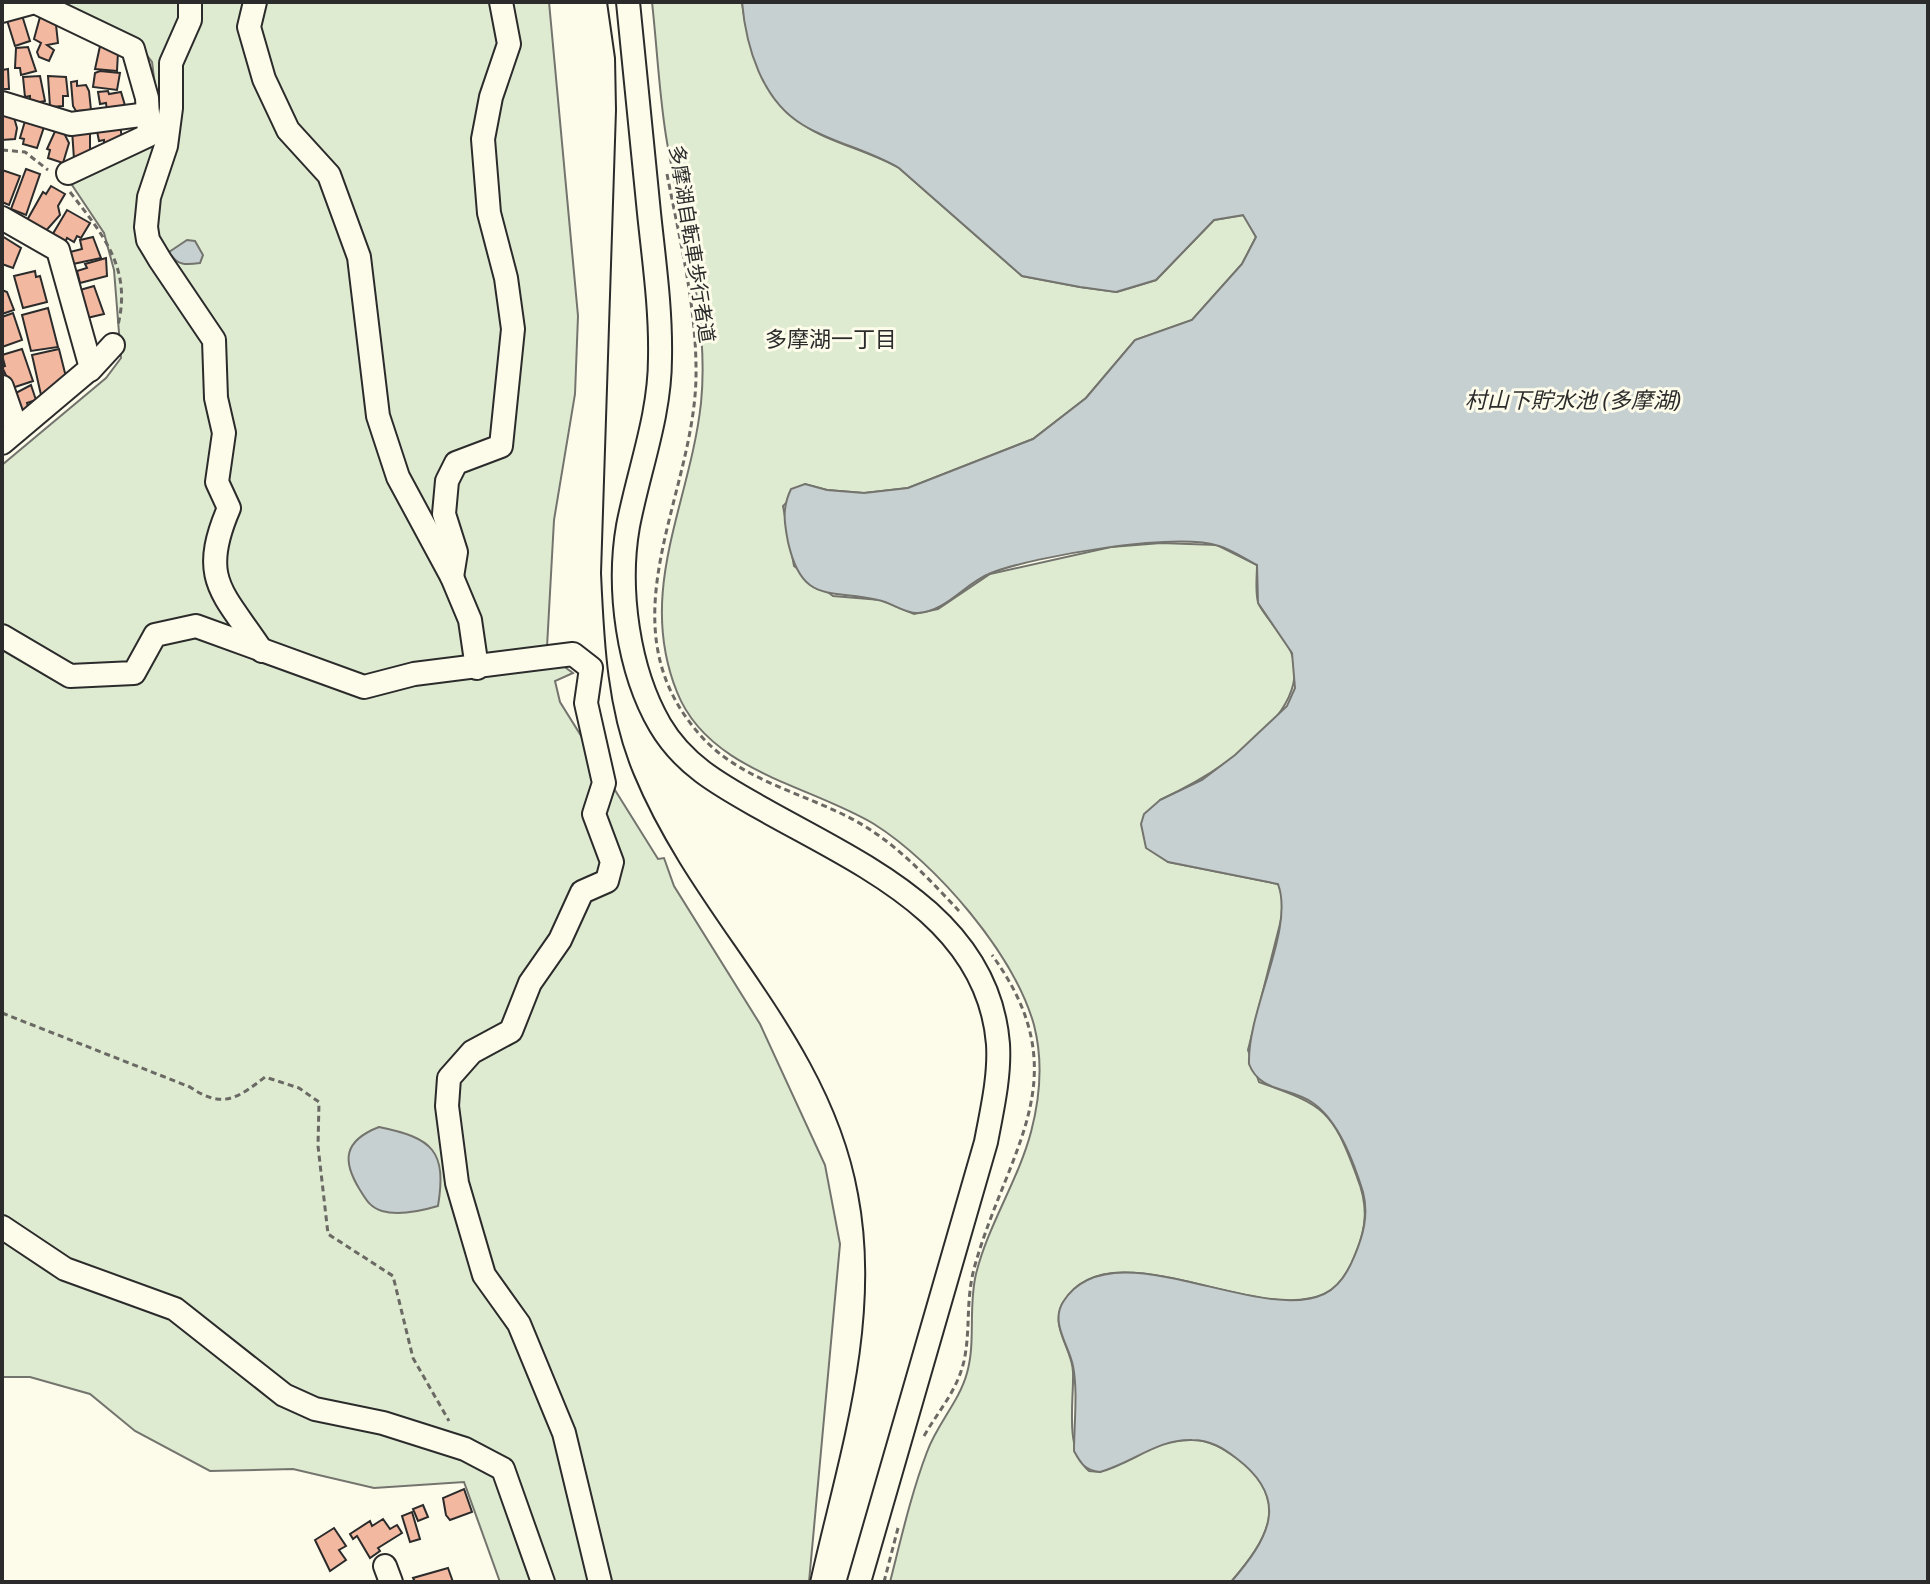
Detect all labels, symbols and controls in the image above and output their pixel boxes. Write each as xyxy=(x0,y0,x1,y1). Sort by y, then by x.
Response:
street label: 多摩湖自転車歩行者道 xyxy=(664,143,721,345)
district label: 多摩湖一丁目 xyxy=(765,323,897,353)
water label: 村山下貯水池 (多摩湖) xyxy=(1465,384,1681,414)

